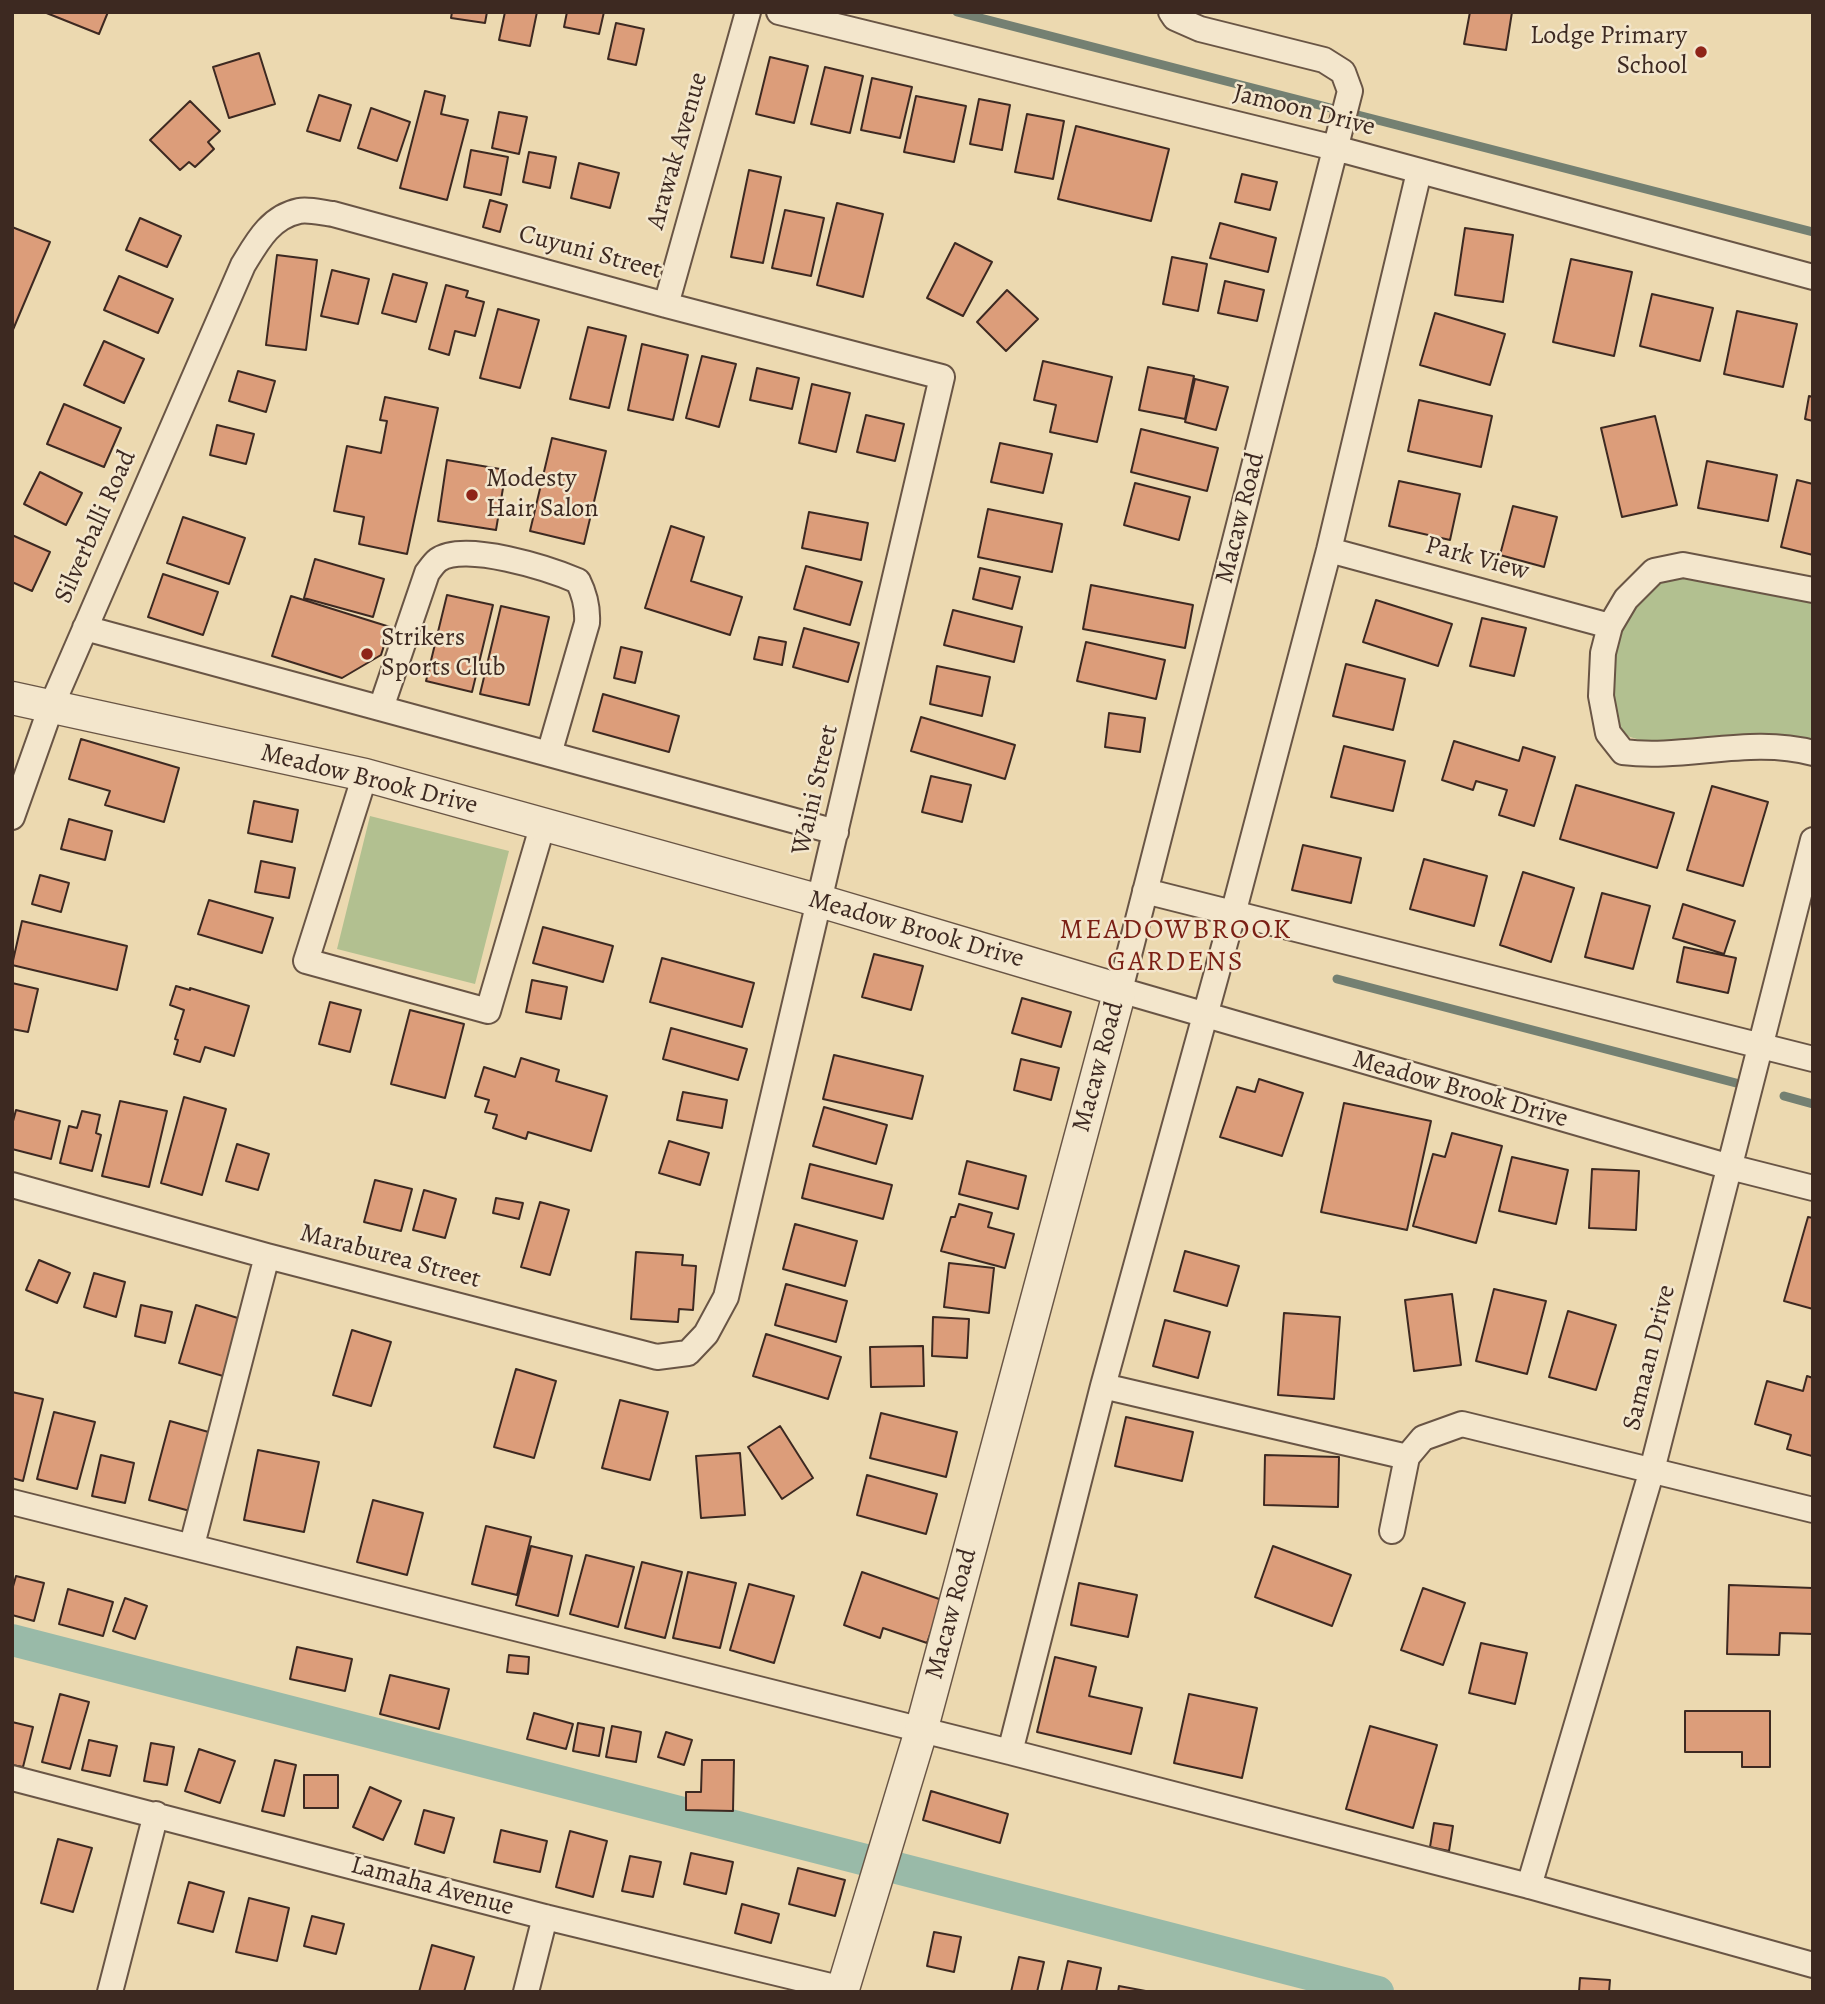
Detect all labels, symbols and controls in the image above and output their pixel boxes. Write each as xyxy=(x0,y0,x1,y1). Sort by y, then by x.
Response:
place label: Lodge Primary School xyxy=(1530,21,1687,82)
marker: Lodge Primary School xyxy=(1693,44,1709,60)
street label: Arawak Avenue xyxy=(641,69,715,233)
street label: Jamoon Drive xyxy=(1230,78,1378,144)
street label: Cuyuni Street xyxy=(515,219,665,287)
street label: Silverballi Road xyxy=(48,445,144,609)
street label: Macaw Road xyxy=(1210,449,1272,587)
place label: Modesty Hair Salon xyxy=(486,464,599,526)
marker: Modesty Hair Salon xyxy=(464,487,480,503)
street label: Park View xyxy=(1422,530,1532,588)
place label: Strikers Sports Club xyxy=(381,623,505,684)
marker: Strikers Sports Club xyxy=(359,646,375,662)
street label: Waini Street xyxy=(786,722,846,858)
street label: Meadow Brook Drive xyxy=(257,738,481,822)
street label: Meadow Brook Drive xyxy=(805,884,1027,976)
district label: MEADOWBROOK GARDENS xyxy=(1061,914,1291,980)
street label: Macaw Road xyxy=(1067,998,1131,1136)
street label: Meadow Brook Drive xyxy=(1349,1044,1571,1136)
street label: Maraburea Street xyxy=(296,1218,484,1296)
street label: Samaan Drive xyxy=(1617,1282,1683,1434)
street label: Macaw Road xyxy=(920,1545,984,1683)
street label: Lamaha Avenue xyxy=(347,1850,517,1924)

